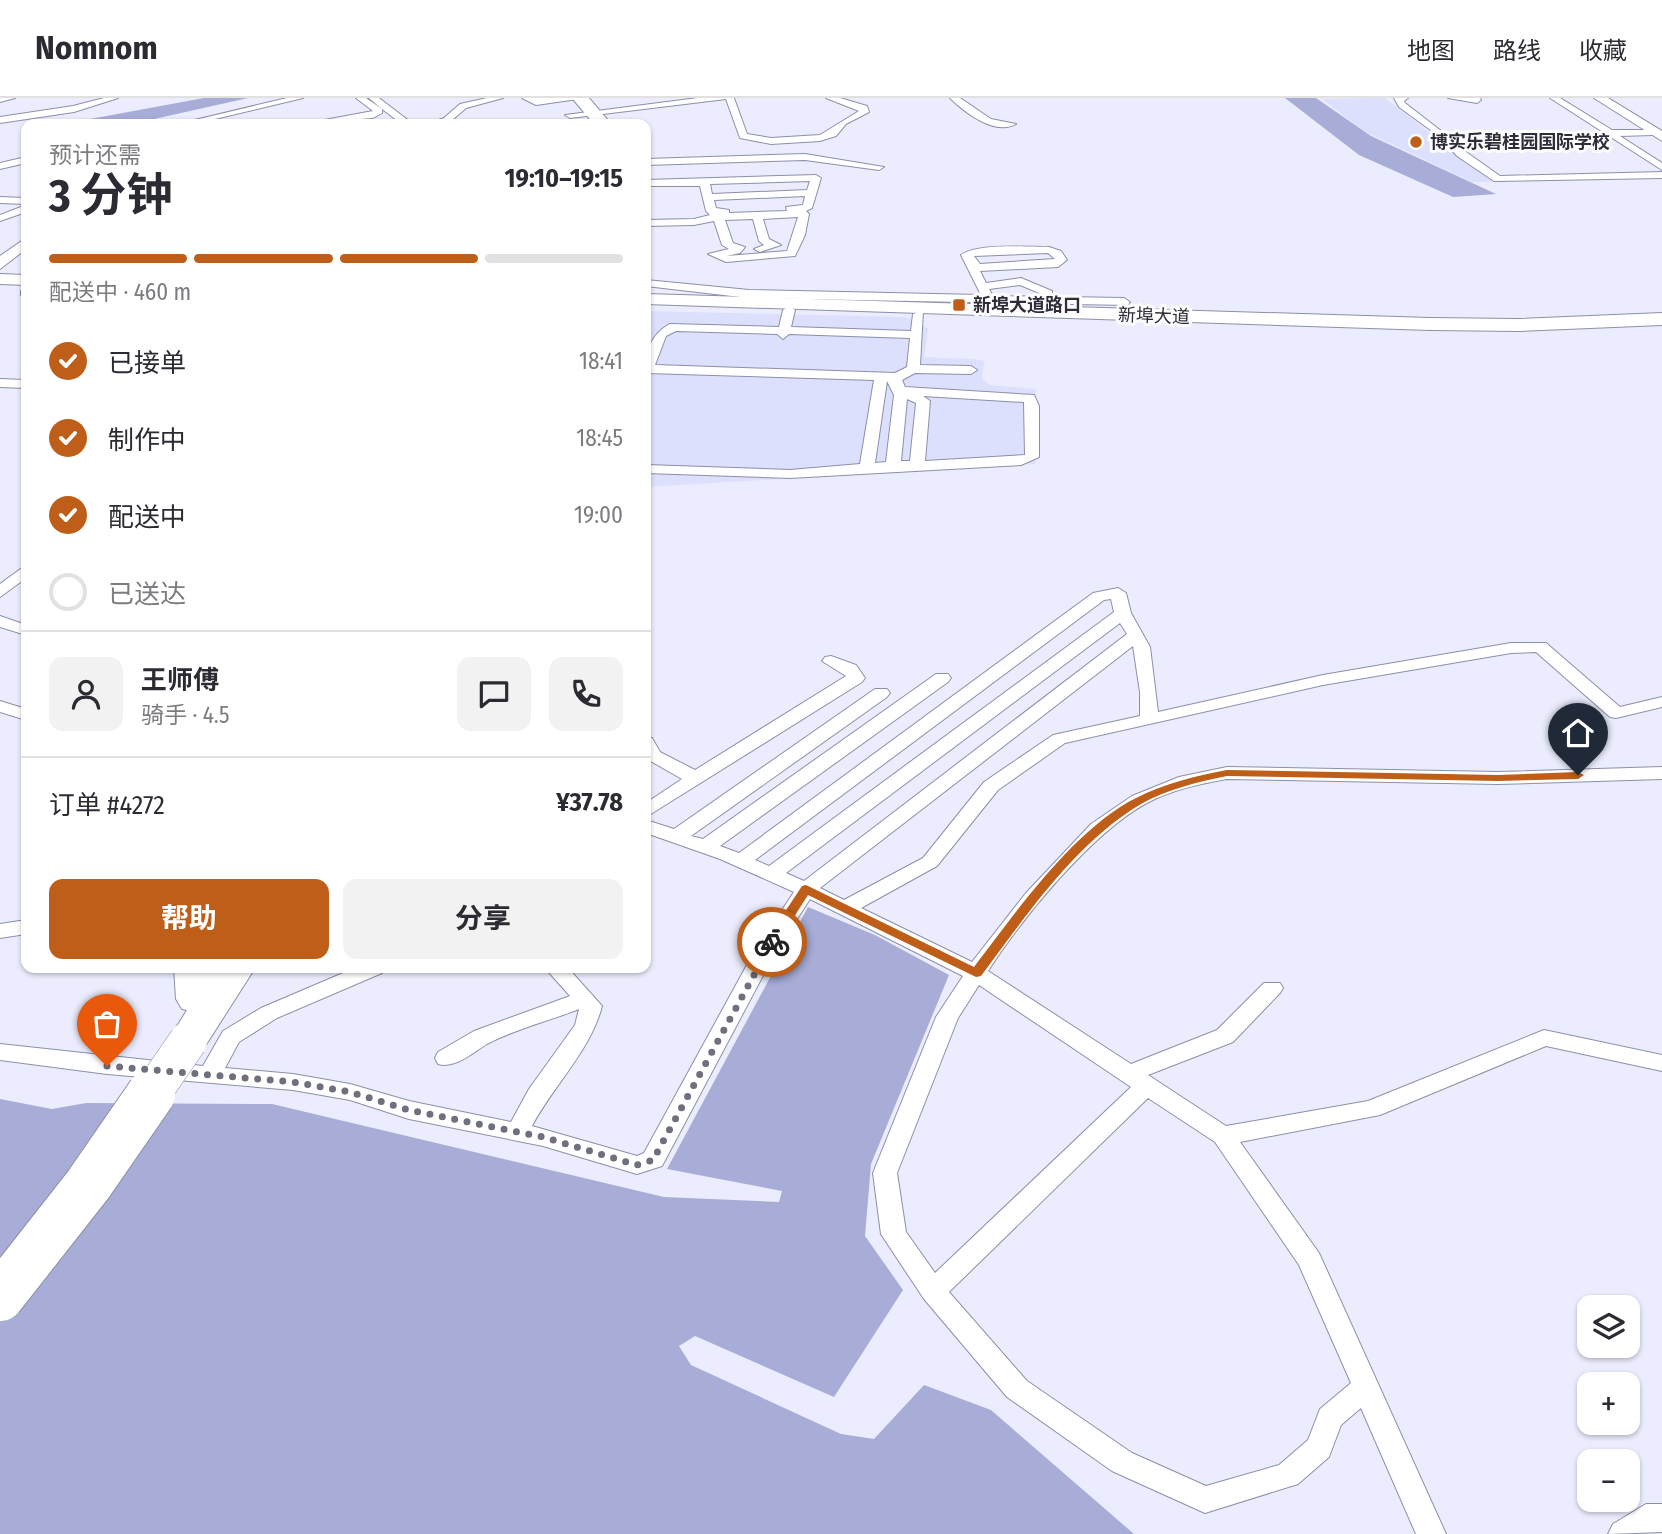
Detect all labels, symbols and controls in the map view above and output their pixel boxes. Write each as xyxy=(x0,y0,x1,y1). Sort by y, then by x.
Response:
text: Nomnom xyxy=(35,28,158,68)
text: 地图 xyxy=(1407,37,1455,65)
text: 路线 xyxy=(1493,37,1541,65)
text: 收藏 xyxy=(1579,37,1627,65)
place label: 博实乐碧桂园国际学校 xyxy=(1430,131,1610,153)
marker: 博实乐碧桂园国际学校 xyxy=(1408,134,1424,150)
text: 预计还需 xyxy=(49,141,141,169)
text: 19:10–19:15 xyxy=(504,163,623,194)
text: 3 分钟 xyxy=(49,168,172,223)
text: 配送中 · 460 m xyxy=(49,278,191,306)
place label: 新埠大道路口 xyxy=(973,294,1081,316)
marker: 新埠大道路口 xyxy=(951,297,967,313)
street label: 新埠大道 xyxy=(1118,304,1190,328)
icon: check xyxy=(49,342,87,380)
text: 18:41 xyxy=(579,347,623,375)
text: 已接单 xyxy=(108,348,186,379)
icon: check xyxy=(49,419,87,457)
text: 18:45 xyxy=(576,424,623,452)
text: 制作中 xyxy=(108,425,186,456)
icon: check xyxy=(49,496,87,534)
text: 19:00 xyxy=(574,501,623,529)
text: 配送中 xyxy=(108,502,186,533)
text: 已送达 xyxy=(108,579,186,610)
button: person xyxy=(49,657,123,731)
button: chat xyxy=(457,657,531,731)
button: phone xyxy=(549,657,623,731)
text: 王师傅 xyxy=(141,665,219,696)
text: 骑手 · 4.5 xyxy=(141,701,229,729)
pin xyxy=(1548,703,1608,775)
icon: home xyxy=(1559,714,1597,752)
text: ¥37.78 xyxy=(556,787,623,818)
text: 订单 #4272 xyxy=(49,790,165,821)
button: 帮助 xyxy=(49,879,329,959)
button: 分享 xyxy=(343,879,623,959)
courier xyxy=(737,907,807,977)
icon: bike xyxy=(753,923,791,961)
pin xyxy=(77,994,137,1066)
icon: bag xyxy=(88,1005,126,1043)
map controls xyxy=(1577,1295,1640,1512)
button: layers xyxy=(1577,1295,1640,1358)
button: + xyxy=(1577,1372,1640,1435)
button: − xyxy=(1577,1449,1640,1512)

